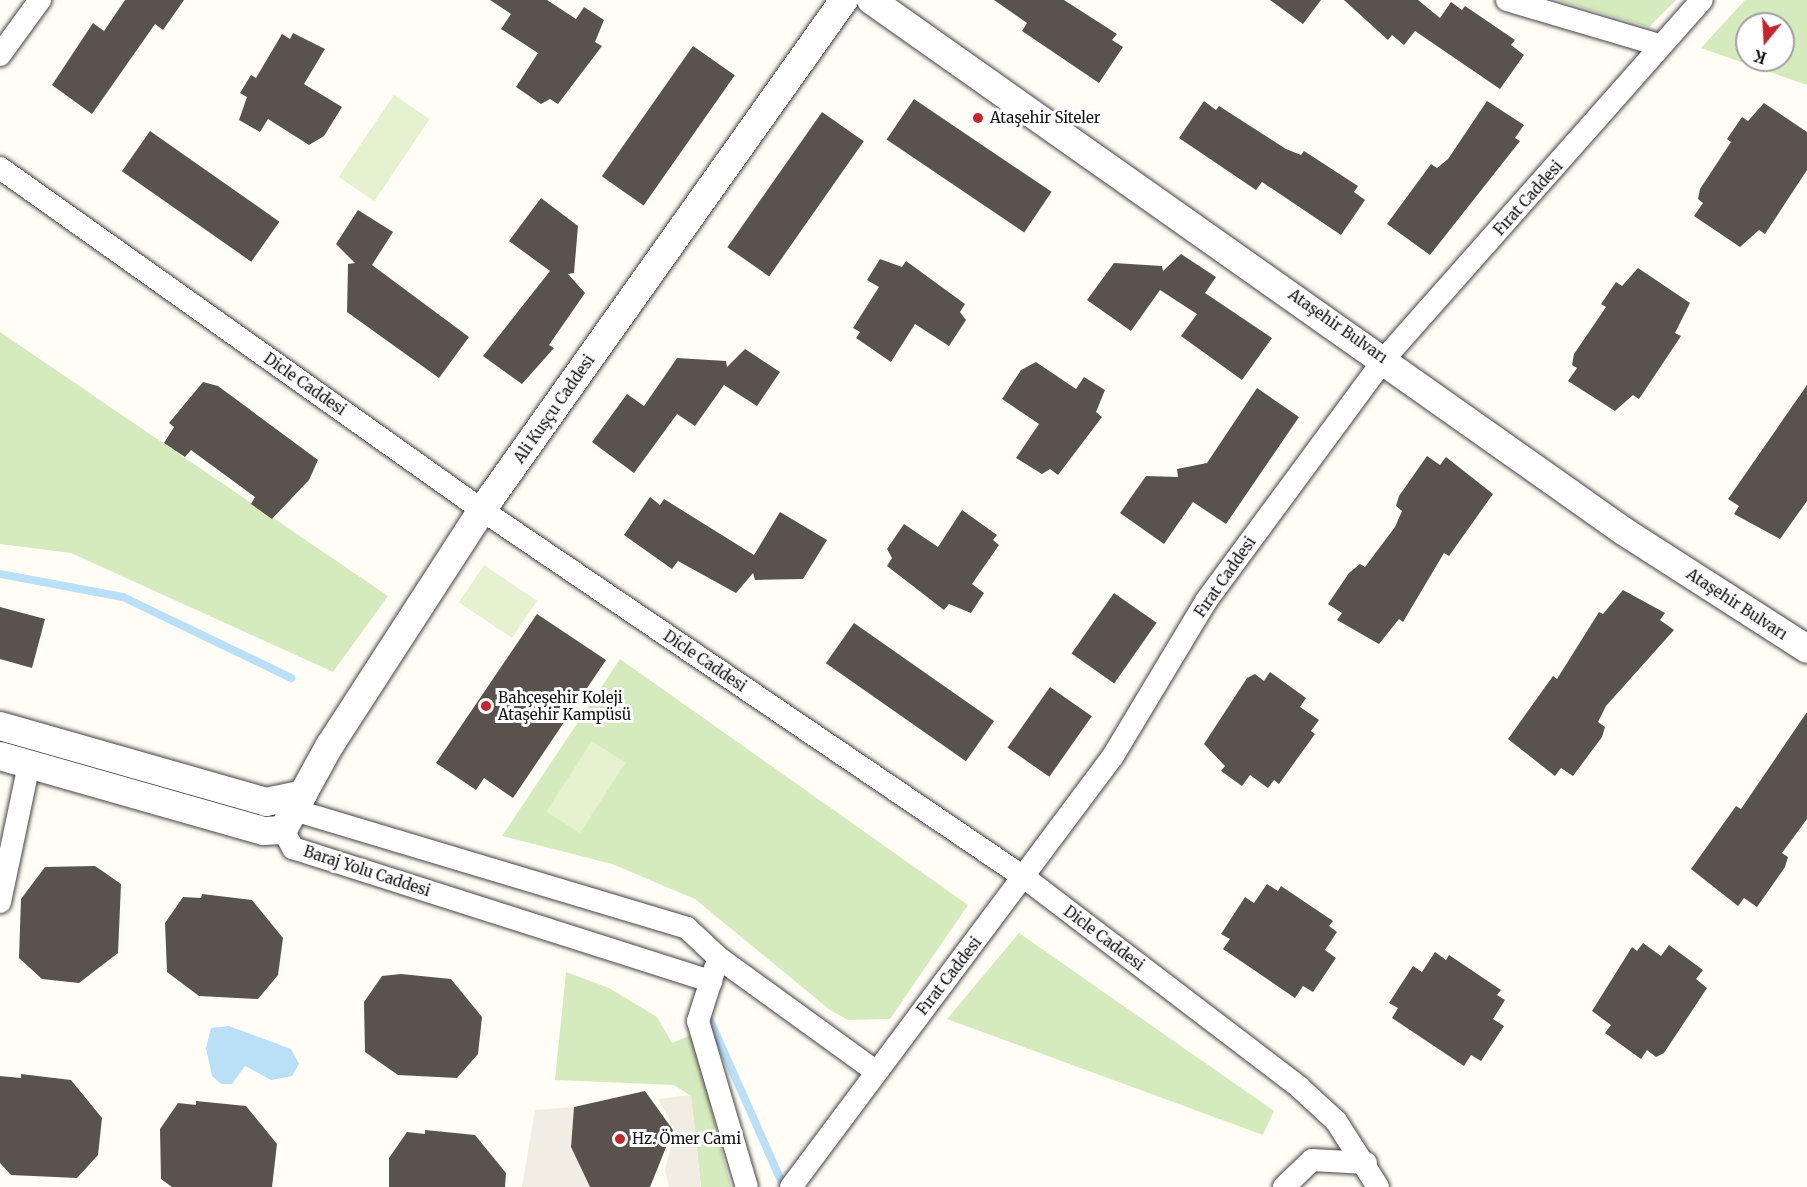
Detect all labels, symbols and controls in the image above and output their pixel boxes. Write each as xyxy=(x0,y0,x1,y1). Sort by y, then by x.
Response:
north arrow xyxy=(1735,12,1795,72)
text: K xyxy=(1751,46,1769,69)
place label: Ataşehir Siteler xyxy=(990,109,1100,127)
marker: Ataşehir Siteler xyxy=(971,111,985,125)
street label: Fırat Caddesi xyxy=(1490,157,1566,239)
street label: Ataşehir Bulvarı xyxy=(1285,285,1391,367)
street label: Dicle Caddesi xyxy=(261,349,349,419)
street label: Ali Kuşçu Caddesi xyxy=(510,351,598,467)
street label: Fırat Caddesi xyxy=(1191,533,1259,621)
street label: Ataşehir Bulvarı xyxy=(1683,565,1791,643)
street label: Dicle Caddesi xyxy=(660,627,750,695)
place label: Bahçeşehir Koleji Ataşehir Kampüsü xyxy=(498,688,631,723)
marker: Bahçeşehir Koleji Ataşehir Kampüsü xyxy=(479,699,493,713)
street label: Baraj Yolu Caddesi xyxy=(301,842,433,900)
street label: Dicle Caddesi xyxy=(1060,902,1148,974)
street label: Fırat Caddesi xyxy=(913,933,985,1019)
place label: Hz. Ömer Cami xyxy=(632,1130,741,1148)
marker: Hz. Ömer Cami xyxy=(613,1132,627,1146)

